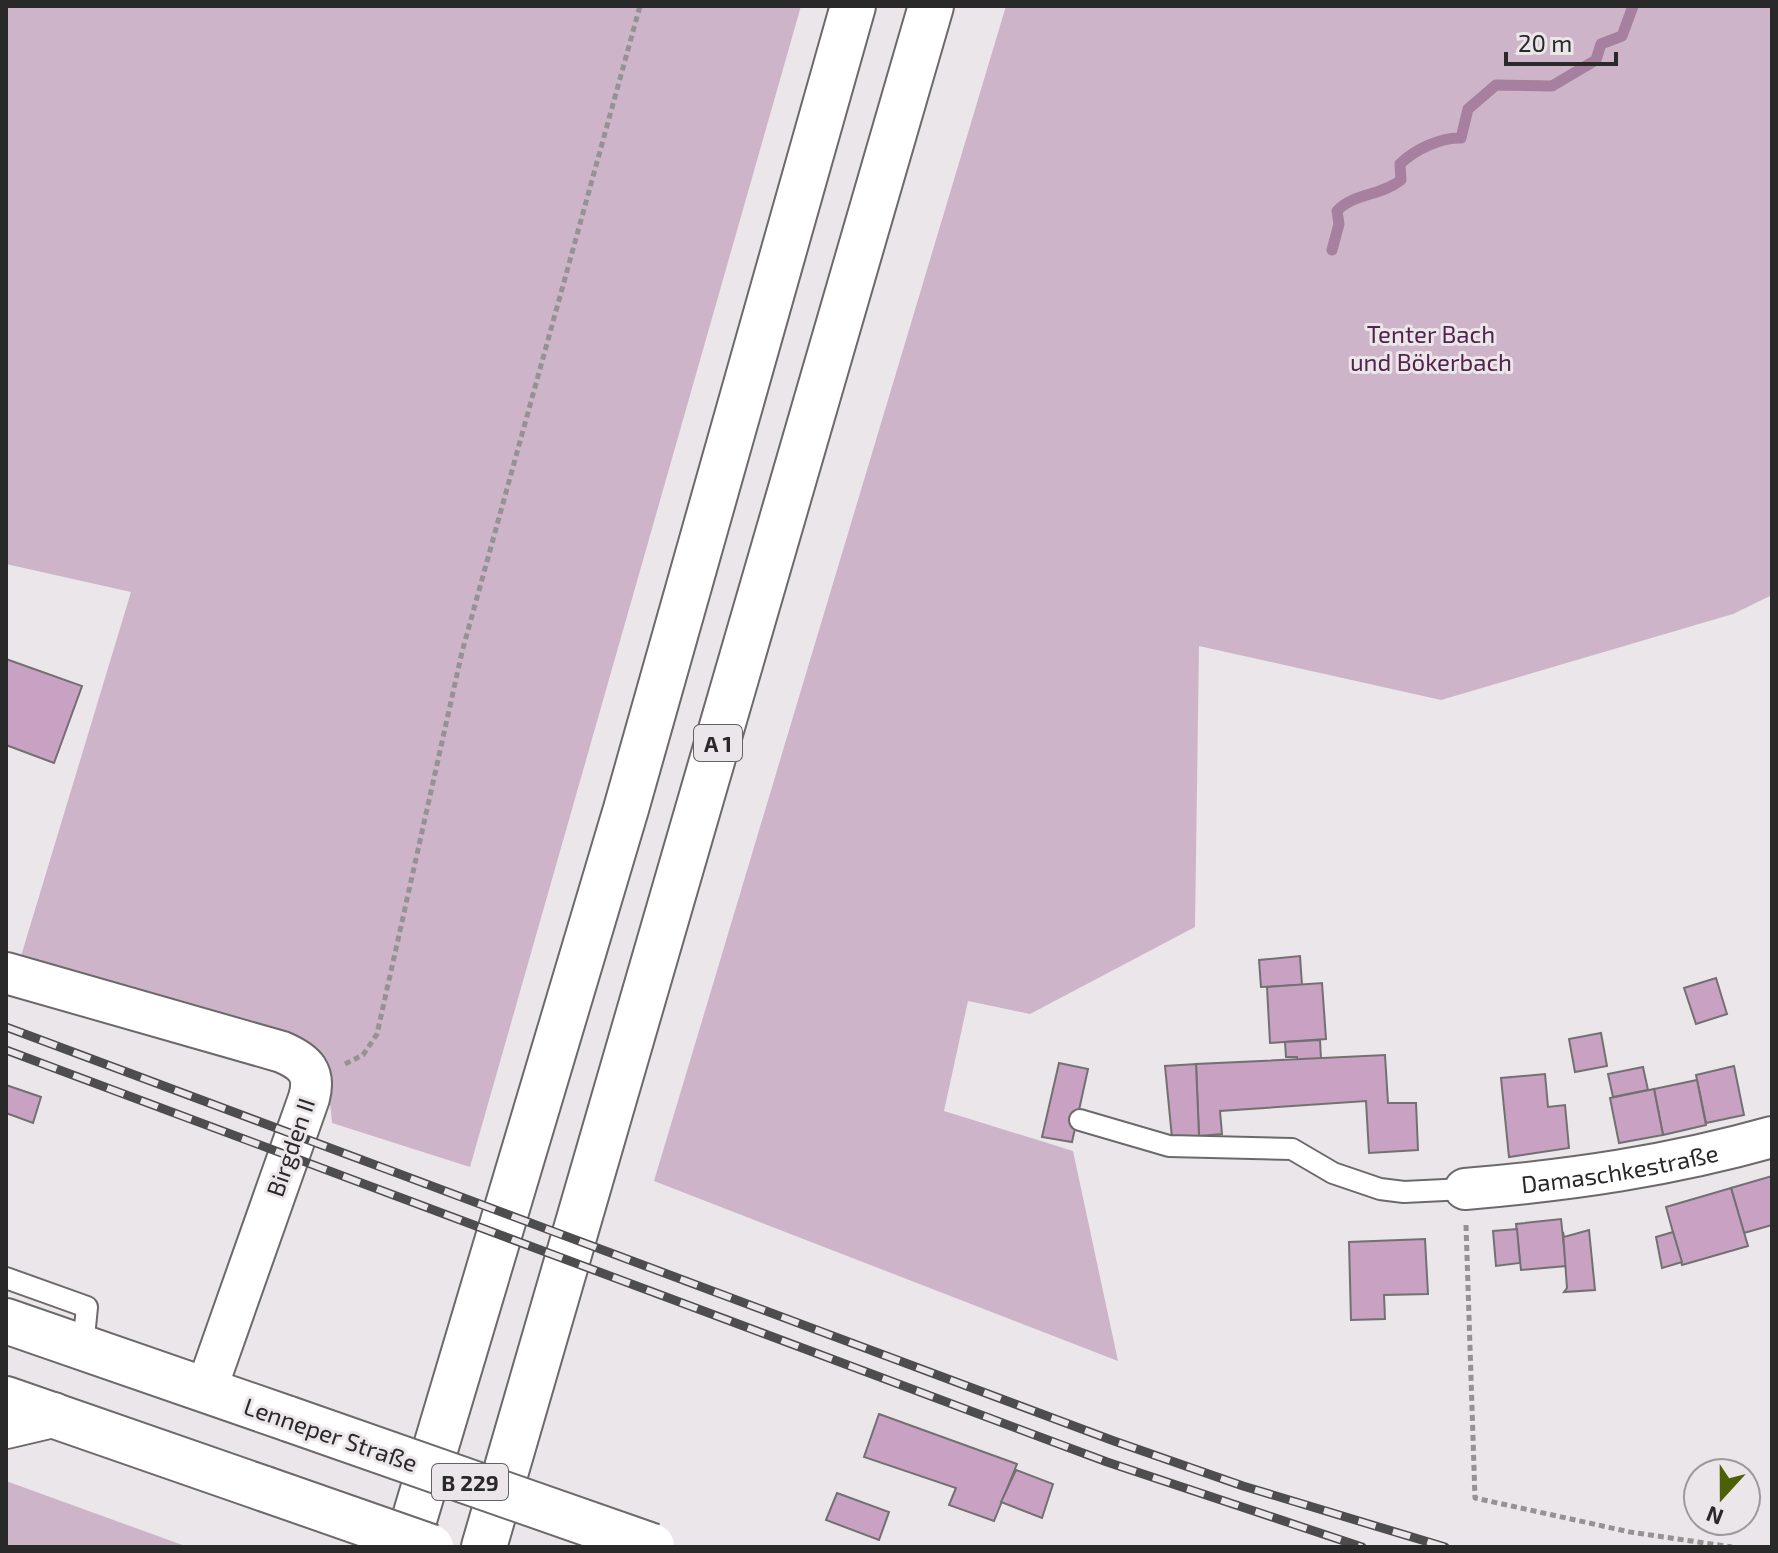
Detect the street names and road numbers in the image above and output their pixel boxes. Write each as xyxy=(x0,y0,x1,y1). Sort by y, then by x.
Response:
road number: A 1 xyxy=(694,725,742,761)
street label: Birgden II xyxy=(260,1094,320,1200)
street label: Damaschkestraße xyxy=(1520,1137,1721,1198)
street label: Lenneper Straße xyxy=(240,1391,422,1477)
road number: B 229 xyxy=(432,1464,508,1500)

